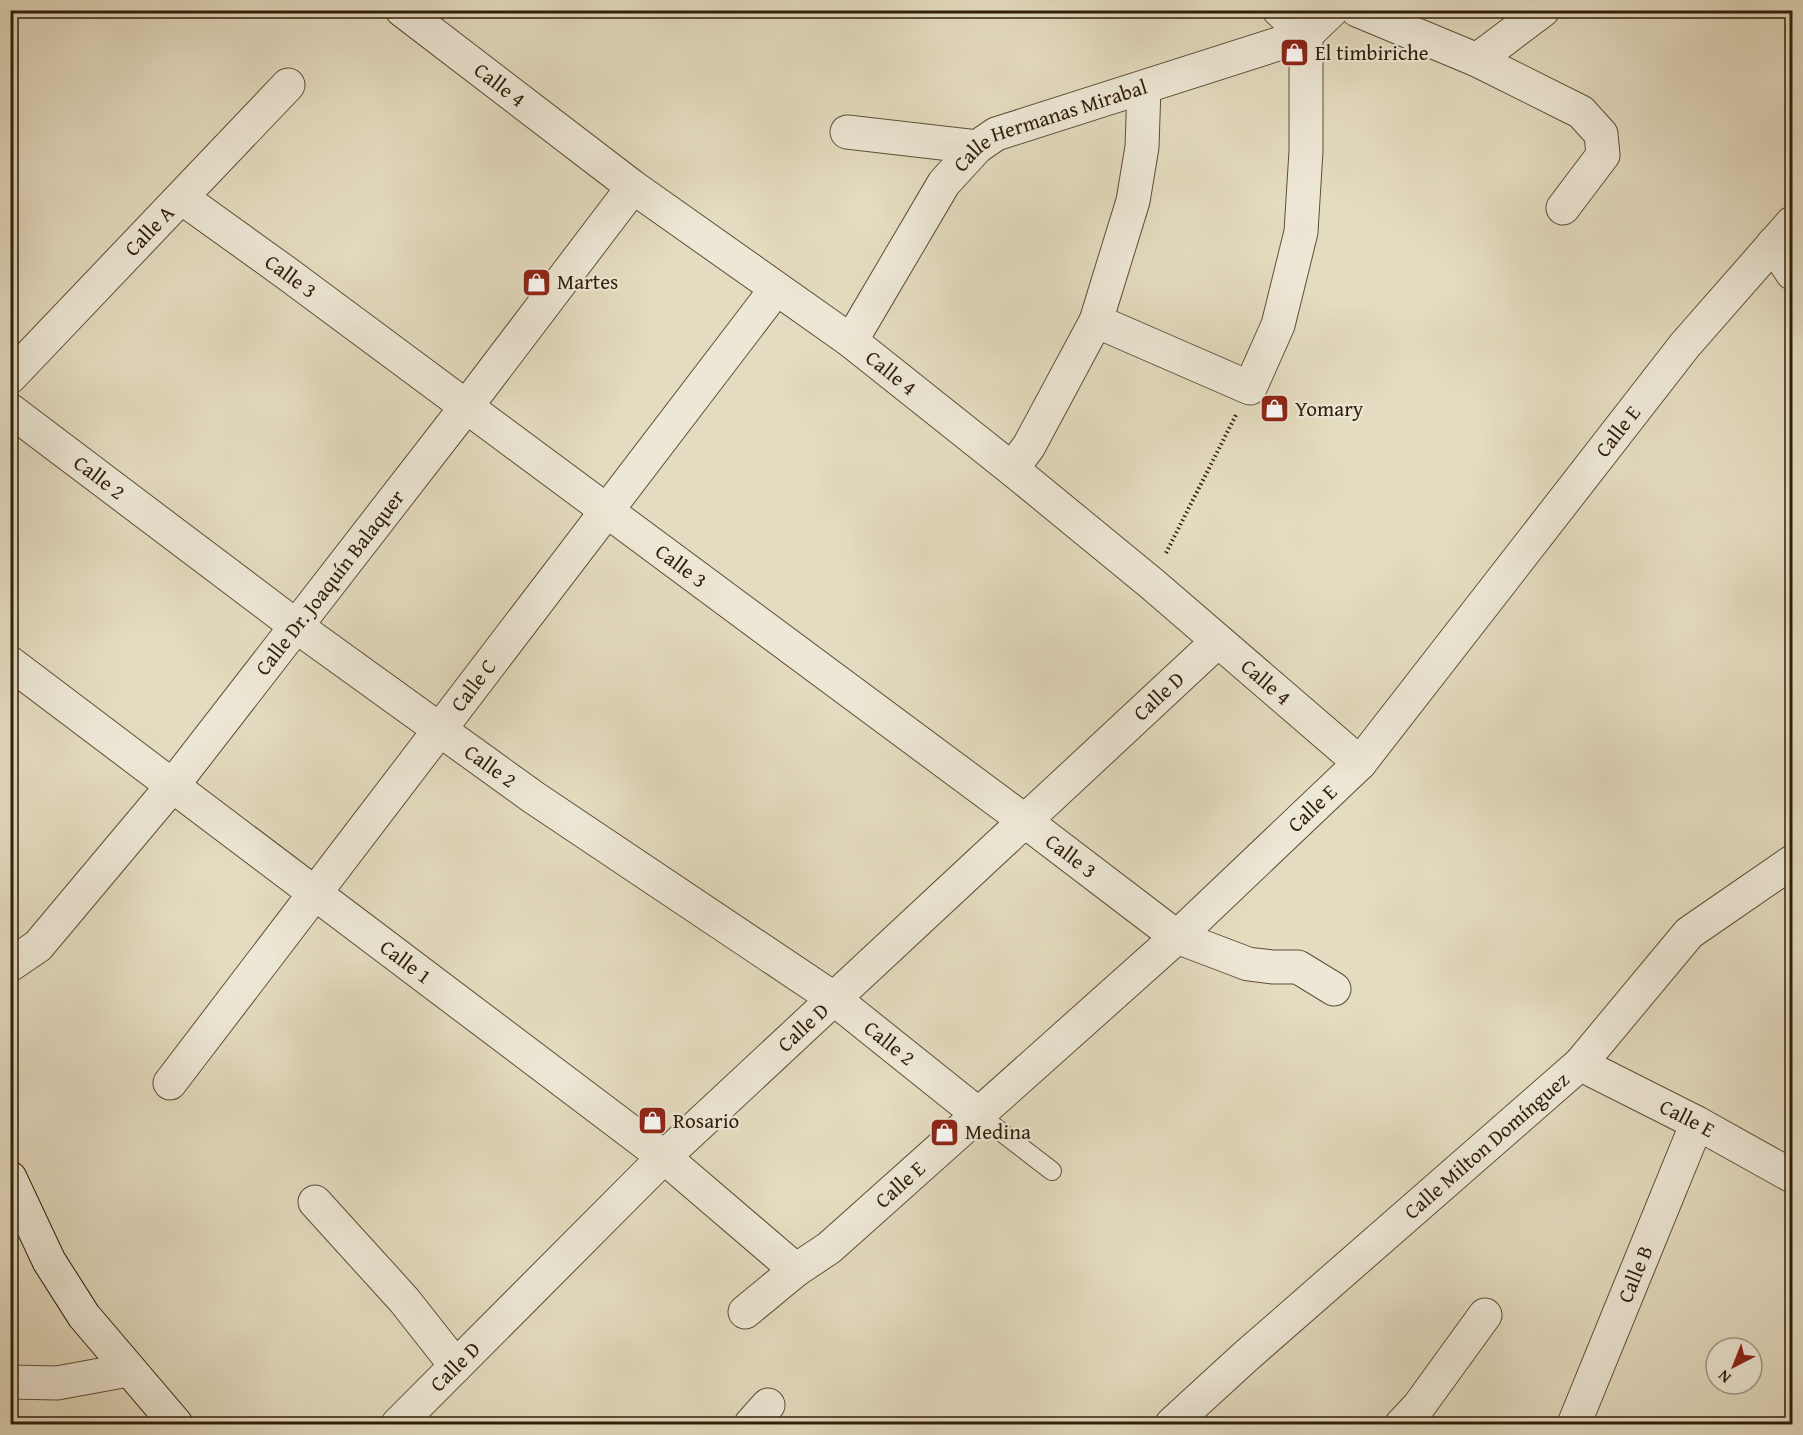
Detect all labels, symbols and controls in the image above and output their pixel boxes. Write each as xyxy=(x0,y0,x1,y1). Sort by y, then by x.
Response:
shop icon: El timbiriche xyxy=(1278,37,1310,69)
place label: El timbiriche xyxy=(1315,37,1429,68)
street label: Calle 4 xyxy=(468,55,532,114)
street label: Calle Hermanas Mirabal xyxy=(945,71,1151,179)
street label: Calle A xyxy=(117,198,181,263)
street label: Calle 3 xyxy=(259,246,323,306)
shop icon: Martes xyxy=(520,266,552,298)
place label: Martes xyxy=(557,266,618,297)
street label: Calle 4 xyxy=(859,342,924,403)
shop icon: Yomary xyxy=(1258,393,1290,425)
place label: Yomary xyxy=(1295,393,1364,424)
street label: Calle E xyxy=(1587,398,1648,464)
street label: Calle 2 xyxy=(67,447,132,507)
street label: Calle Dr. Joaquín Balaquer xyxy=(247,482,412,682)
street label: Calle 3 xyxy=(649,536,714,595)
street label: Calle 4 xyxy=(1234,651,1298,712)
street label: Calle C xyxy=(443,652,503,718)
street label: Calle D xyxy=(1126,664,1191,728)
street label: Calle 2 xyxy=(458,736,523,795)
street label: Calle E xyxy=(1280,777,1344,839)
street label: Calle 3 xyxy=(1039,826,1104,885)
street label: Calle 1 xyxy=(374,932,438,991)
street label: Calle D xyxy=(770,995,835,1059)
street label: Calle 2 xyxy=(857,1013,922,1073)
street label: Calle Milton Domínguez xyxy=(1397,1064,1576,1226)
street label: Calle E xyxy=(1654,1091,1721,1145)
shop icon: Rosario xyxy=(636,1105,668,1137)
place label: Rosario xyxy=(673,1105,739,1136)
shop icon: Medina xyxy=(928,1116,960,1148)
place label: Medina xyxy=(965,1116,1031,1147)
street label: Calle E xyxy=(868,1153,932,1215)
street label: Calle B xyxy=(1609,1240,1660,1307)
street label: Calle D xyxy=(423,1334,487,1399)
north arrow xyxy=(1704,1336,1764,1396)
text: N xyxy=(1712,1364,1736,1390)

